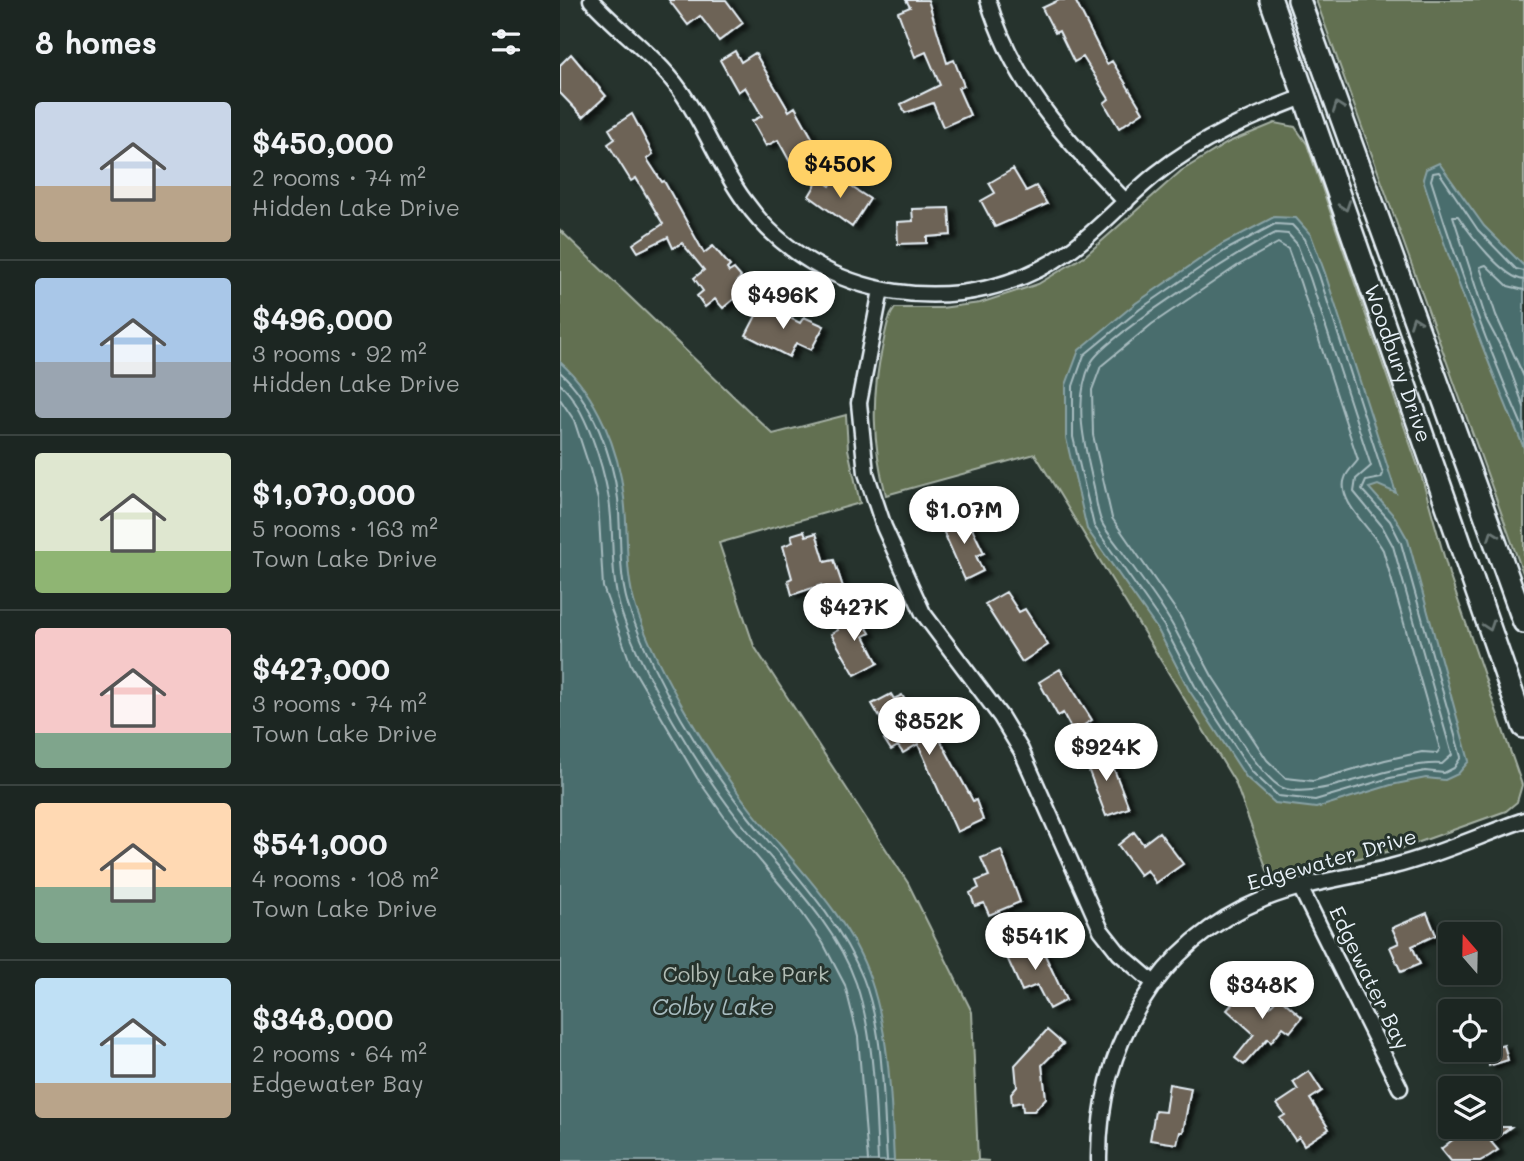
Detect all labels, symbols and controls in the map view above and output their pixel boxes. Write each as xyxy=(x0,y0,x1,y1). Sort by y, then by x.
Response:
text: 8 homes xyxy=(35,22,157,62)
icon: filters xyxy=(487,23,525,61)
one-way arrow xyxy=(1332,102,1346,114)
text: $450,000 xyxy=(252,122,393,162)
icon: home xyxy=(91,130,175,214)
pin: $450K xyxy=(791,140,889,200)
text: $450K xyxy=(804,148,876,178)
text: 2 rooms · 74 m² xyxy=(252,162,426,192)
text: Hidden Lake Drive xyxy=(252,192,460,222)
one-way arrow xyxy=(1337,200,1351,212)
pin: $496K xyxy=(734,272,832,331)
text: $496K xyxy=(747,279,819,309)
street label: Woodbury Drive xyxy=(1359,281,1439,446)
text: $496,000 xyxy=(252,298,393,338)
icon: home xyxy=(91,306,175,390)
one-way arrow xyxy=(1409,316,1423,328)
text: 3 rooms · 92 m² xyxy=(252,338,427,368)
text: Hidden Lake Drive xyxy=(252,368,460,398)
text: $1,070,000 xyxy=(252,473,415,513)
icon: home xyxy=(91,481,175,565)
pin: $1.07M xyxy=(907,486,1021,546)
text: $1.07M xyxy=(925,494,1003,524)
text: 5 rooms · 163 m² xyxy=(252,513,438,543)
one-way arrow xyxy=(1487,530,1501,542)
text: Town Lake Drive xyxy=(252,543,437,573)
pin: $427K xyxy=(805,584,903,643)
text: $427K xyxy=(819,591,889,621)
one-way arrow xyxy=(1481,619,1495,632)
text: $427,000 xyxy=(252,648,390,688)
icon: home xyxy=(91,656,175,740)
text: 3 rooms · 74 m² xyxy=(252,688,427,718)
pin: $852K xyxy=(880,698,978,757)
text: $852K xyxy=(894,705,964,735)
text: Town Lake Drive xyxy=(252,718,437,748)
pin: $924K xyxy=(1057,724,1155,783)
text: $924K xyxy=(1071,731,1141,761)
street label: Edgewater Drive xyxy=(1244,821,1419,896)
text: $541,000 xyxy=(252,823,387,863)
icon: home xyxy=(91,831,175,915)
text: 4 rooms · 108 m² xyxy=(252,863,439,893)
text: Town Lake Drive xyxy=(252,893,437,923)
street label: Edgewater Bay xyxy=(1324,901,1417,1054)
pin: $541K xyxy=(986,912,1084,972)
text: $541K xyxy=(1001,920,1069,950)
north arrow xyxy=(1438,922,1502,985)
map controls xyxy=(1438,922,1501,1139)
park label: Colby Lake Park xyxy=(663,960,829,987)
pin: $348K xyxy=(1213,962,1311,1021)
text: $348K xyxy=(1226,969,1298,999)
water label: Colby Lake xyxy=(652,991,774,1021)
text: $348,000 xyxy=(252,998,393,1038)
button: locate xyxy=(1438,999,1501,1062)
icon: home xyxy=(91,1006,175,1090)
text: 2 rooms · 64 m² xyxy=(252,1038,427,1068)
text: Edgewater Bay xyxy=(252,1068,423,1098)
button: layers xyxy=(1438,1076,1501,1139)

